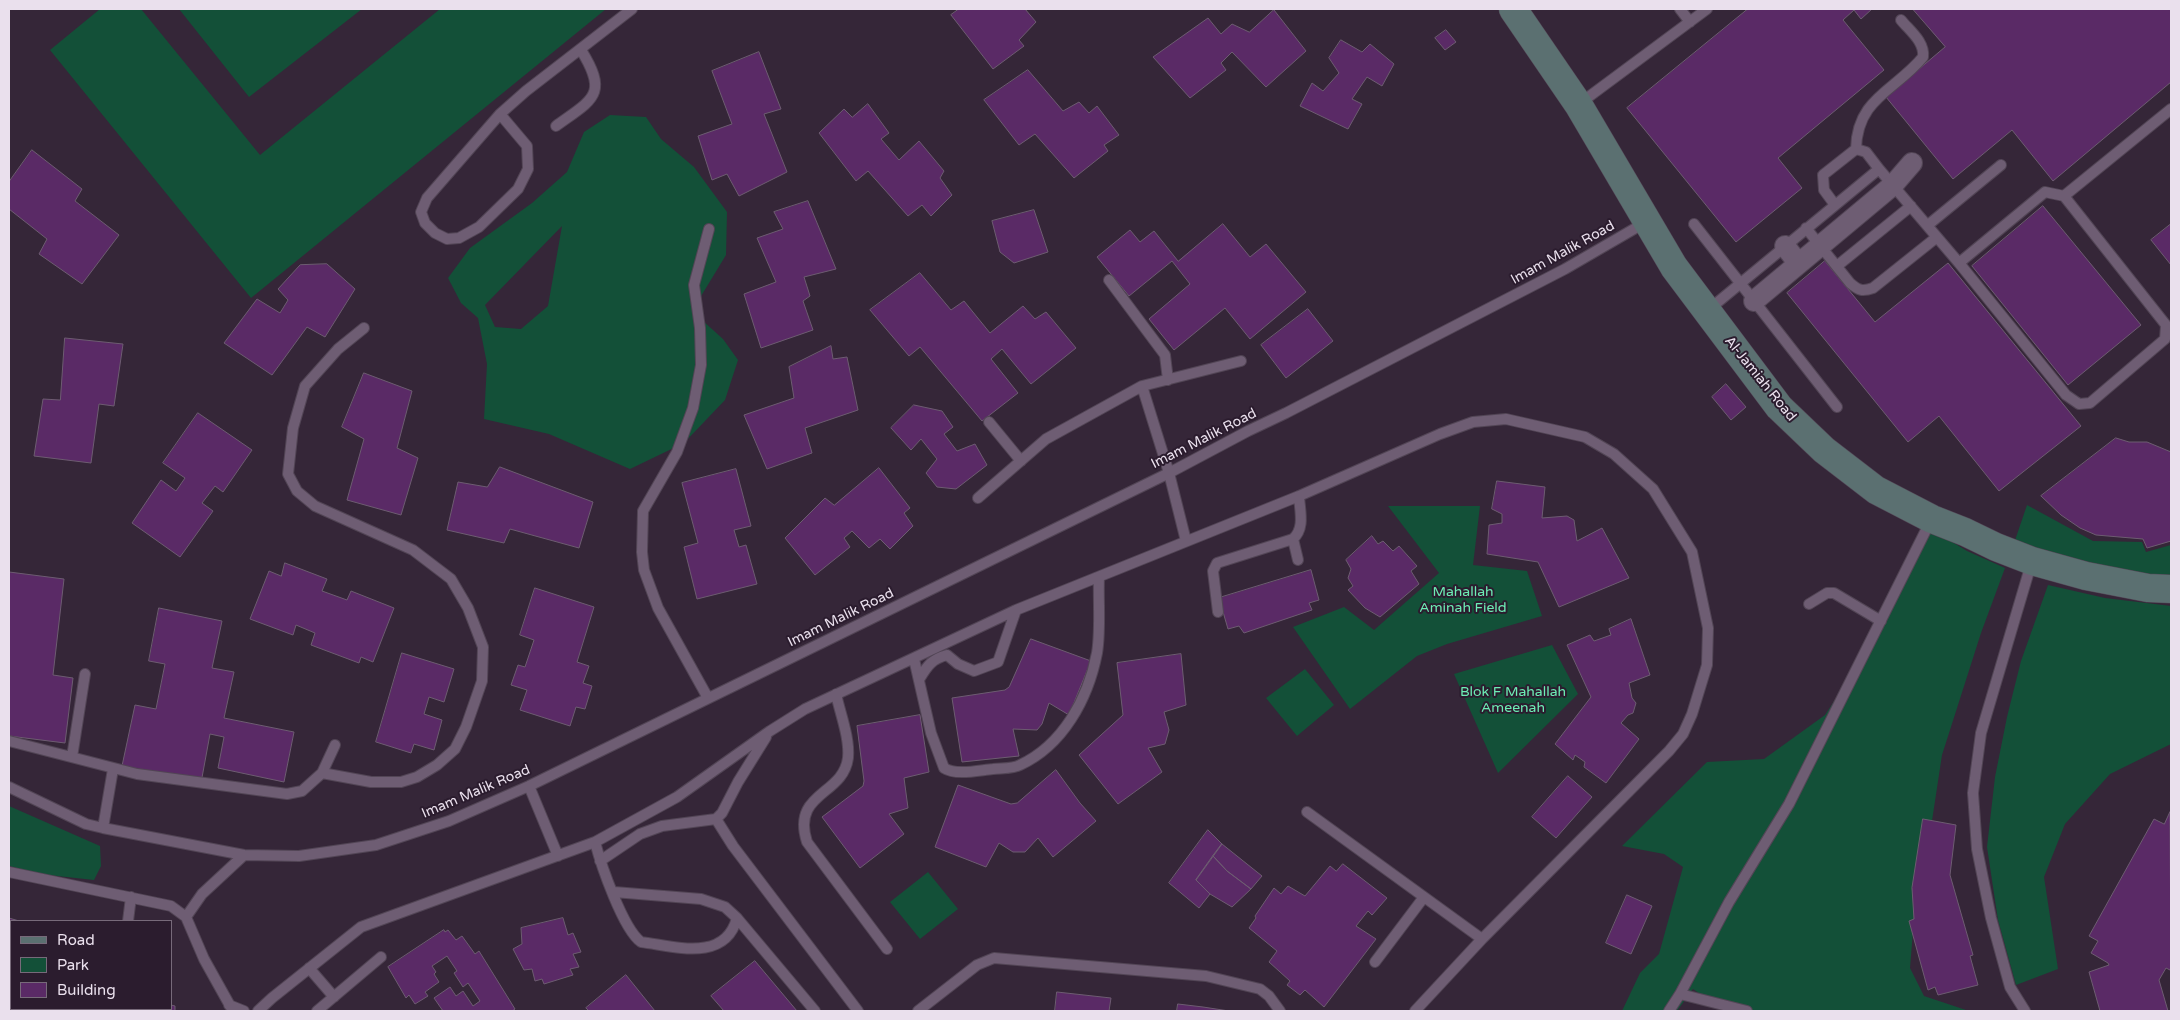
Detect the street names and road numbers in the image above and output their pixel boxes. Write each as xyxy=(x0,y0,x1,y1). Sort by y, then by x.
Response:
street label: Imam Malik Road xyxy=(1508,218,1618,288)
street label: Al-Jamiah Road xyxy=(1721,333,1799,425)
street label: Imam Malik Road xyxy=(1149,405,1259,473)
street label: Imam Malik Road xyxy=(785,585,897,651)
street label: Imam Malik Road xyxy=(419,762,533,822)

